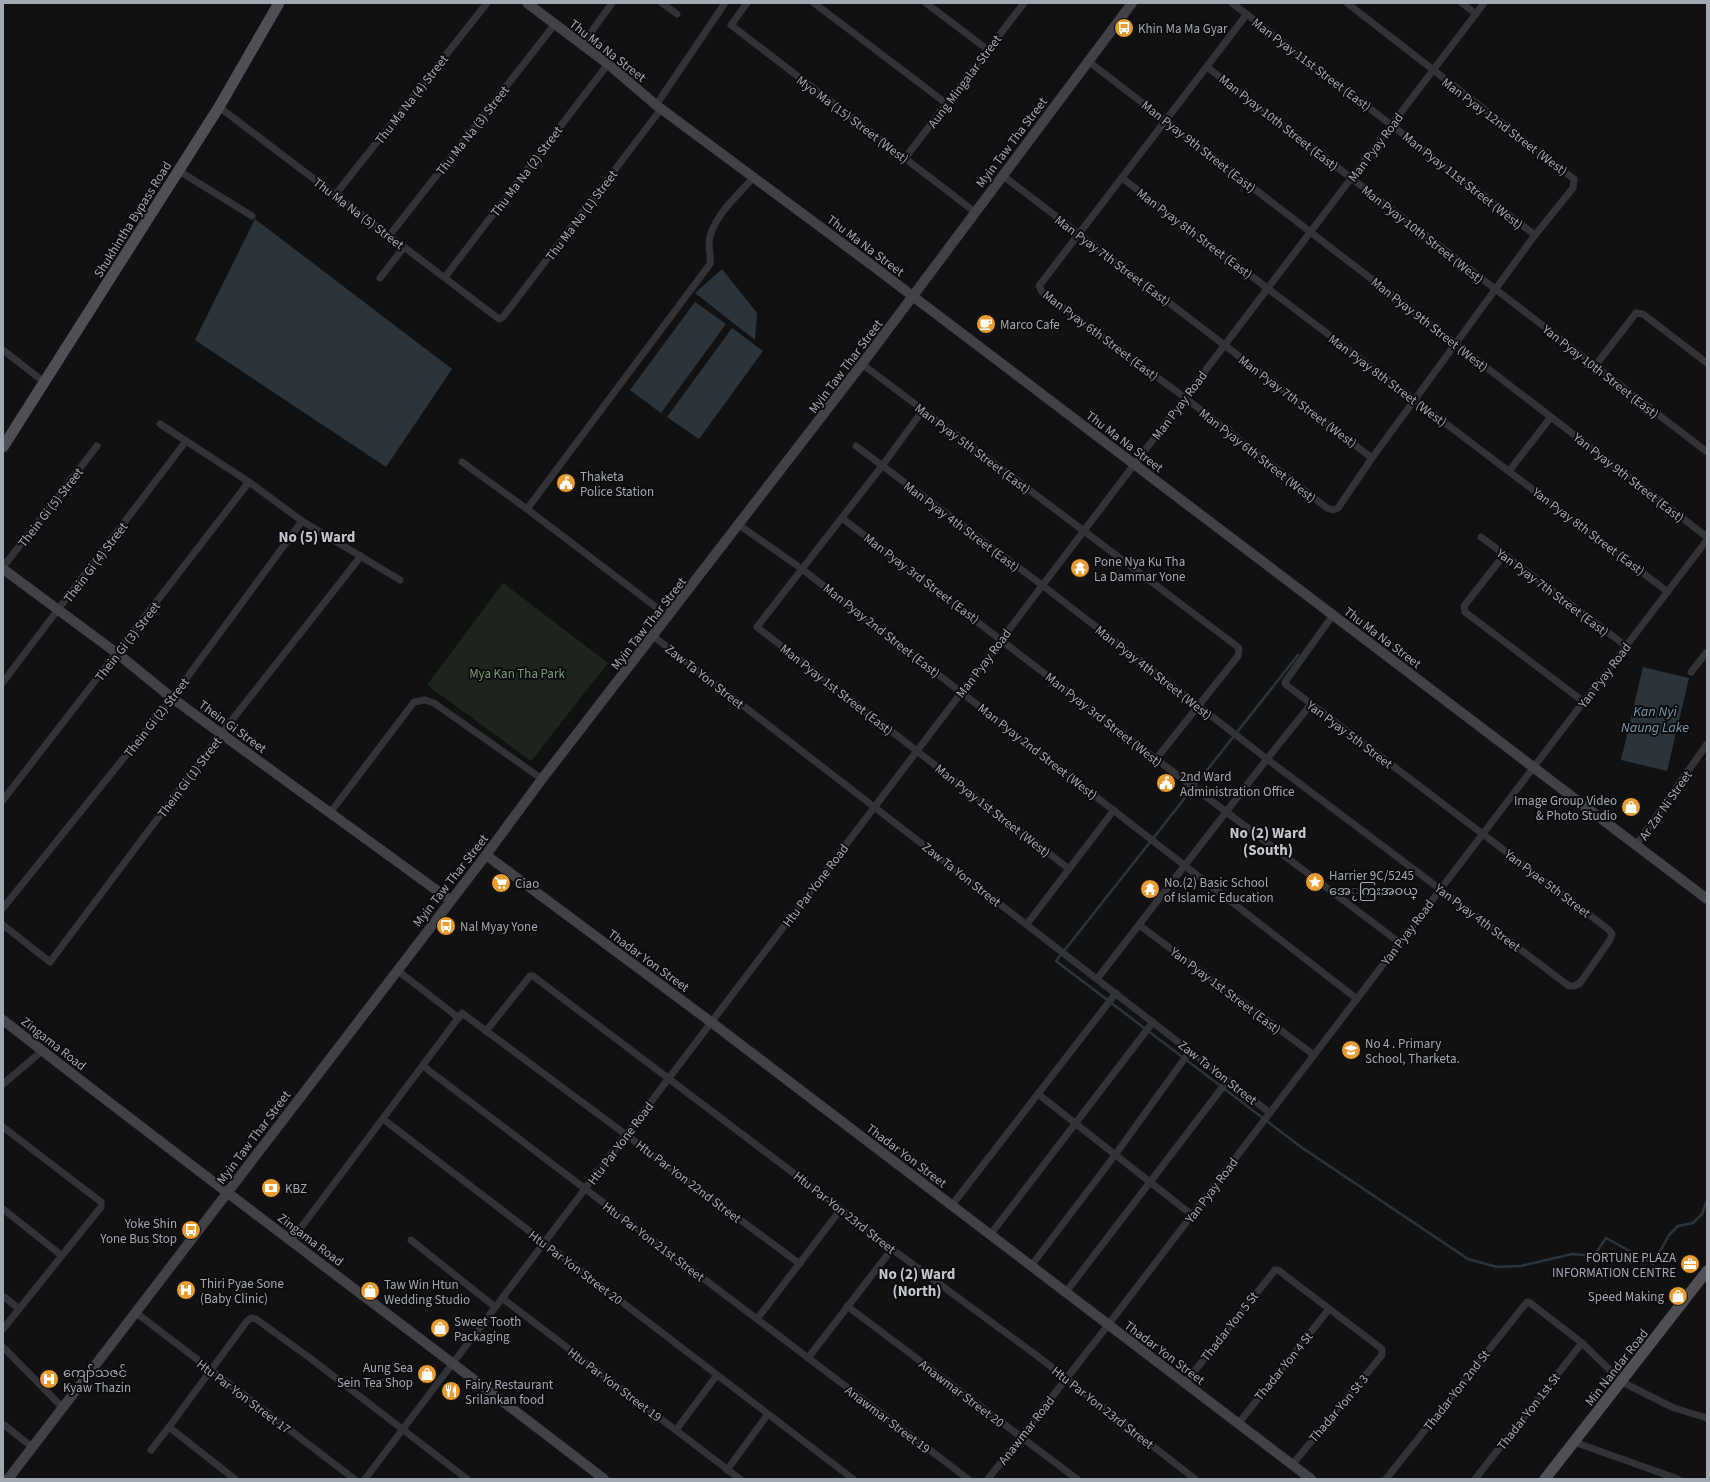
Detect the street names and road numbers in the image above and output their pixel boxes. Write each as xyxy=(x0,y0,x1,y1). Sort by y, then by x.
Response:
street label: Man Pyay 11st Street (East) xyxy=(1248,14,1375,116)
street label: Thu Ma Na Street xyxy=(565,15,650,87)
street label: Aung Mingalar Street xyxy=(924,31,1006,132)
street label: Thu Ma Na (4) Street xyxy=(371,51,453,148)
street label: Man Pyay 10th Street (East) xyxy=(1215,70,1342,175)
street label: Myo Ma (15) Street (West) xyxy=(793,72,912,168)
street label: Man Pyay 12nd Street (West) xyxy=(1438,73,1571,180)
street label: Thu Ma Na (3) Street xyxy=(432,82,514,179)
street label: Myin Taw Tha Street xyxy=(972,93,1052,191)
street label: Man Pyay 9th Street (East) xyxy=(1137,96,1259,197)
street label: Man Pyay Road xyxy=(1344,109,1408,186)
street label: Thu Ma Na (2) Street xyxy=(487,122,567,221)
street label: Man Pyay 11st Street (West) xyxy=(1398,128,1526,234)
street label: Shukhintha Bypass Road xyxy=(90,158,176,281)
street label: Thu Ma Na (1) Street xyxy=(542,166,622,265)
street label: Thu Ma Na (5) Street xyxy=(309,174,408,254)
street label: Man Pyay 10th Street (West) xyxy=(1358,181,1487,288)
street label: Man Pyay 8th Street (East) xyxy=(1133,184,1256,283)
street label: Thu Ma Na Street xyxy=(823,211,908,281)
street label: Man Pyay 7th Street (East) xyxy=(1051,211,1174,310)
street label: Man Pyay 9th Street (West) xyxy=(1367,273,1492,376)
street label: Man Pyay 6th Street (East) xyxy=(1039,286,1162,385)
street label: Myin Taw Thar Street xyxy=(805,315,887,417)
street label: Yan Pyay 10th Street (East) xyxy=(1538,320,1662,423)
street label: Man Pyay 8th Street (West) xyxy=(1325,330,1450,431)
street label: Man Pyay 7th Street (West) xyxy=(1235,351,1360,452)
street label: Man Pyay Road xyxy=(1148,367,1212,444)
street label: Man Pyay 5th Street (East) xyxy=(911,399,1034,498)
street label: Man Pyay 6th Street (West) xyxy=(1195,404,1320,507)
street label: Thu Ma Na Street xyxy=(1082,407,1167,477)
street label: Yan Pyay 9th Street (East) xyxy=(1568,428,1688,527)
street label: Thein Gi (5) Street xyxy=(14,463,88,551)
street label: Man Pyay 4th Street (East) xyxy=(900,477,1023,576)
street label: Yan Pyay 8th Street (East) xyxy=(1528,483,1648,580)
street label: Thein Gi (4) Street xyxy=(60,518,132,607)
street label: Man Pyay 3rd Street (East) xyxy=(860,529,983,628)
street label: Yan Pyay 7th Street (East) xyxy=(1492,544,1612,641)
street label: Myin Taw Thar Street xyxy=(607,573,691,674)
street label: Man Pyay 2nd Street (East) xyxy=(819,580,943,682)
street label: Thein Gi (3) Street xyxy=(91,597,165,685)
street label: Thu Ma Na Street xyxy=(1340,603,1425,673)
street label: Man Pyay 4th Street (West) xyxy=(1091,621,1216,724)
street label: Man Pyay Road xyxy=(952,625,1016,702)
street label: Yan Pyay Road xyxy=(1574,639,1635,713)
street label: Zaw Ta Yon Street xyxy=(661,640,748,714)
street label: Man Pyay 1st Street (East) xyxy=(776,640,897,740)
street label: Man Pyay 3rd Street (West) xyxy=(1041,668,1166,771)
street label: Thein Gi (2) Street xyxy=(120,673,194,761)
street label: Thein Gi Street xyxy=(195,696,270,758)
street label: Yan Pyay 5th Street xyxy=(1302,696,1396,773)
street label: Man Pyay 2nd Street (West) xyxy=(974,700,1101,804)
street label: Thein Gi (1) Street xyxy=(154,733,226,822)
street label: Man Pyay 1st Street (West) xyxy=(931,760,1054,862)
street label: Ar Zar Ni Street xyxy=(1635,767,1697,844)
street label: Myin Taw Thar Street xyxy=(409,830,493,931)
street label: Zaw Ta Yon Street xyxy=(918,838,1005,912)
street label: Htu Par Yone Road xyxy=(779,840,853,931)
street label: Yan Pyae 5th Street xyxy=(1500,845,1595,922)
street label: Yan Pyay 4th Street xyxy=(1430,879,1524,956)
street label: Yan Pyay Road xyxy=(1377,896,1438,970)
street label: Thadar Yon Street xyxy=(604,925,693,997)
street label: Yan Pyay 1st Street (East) xyxy=(1165,942,1285,1039)
street label: Zingama Road xyxy=(17,1013,90,1075)
street label: Zaw Ta Yon Street xyxy=(1174,1036,1261,1110)
street label: Myin Taw Thar Street xyxy=(213,1086,295,1188)
street label: Htu Par Yone Road xyxy=(584,1098,658,1189)
street label: Thadar Yon Street xyxy=(862,1120,951,1192)
street label: Htu Par Yon 22nd Street xyxy=(632,1136,745,1228)
street label: Yan Pyay Road xyxy=(1181,1154,1242,1228)
street label: Htu Par Yon 23rd Street xyxy=(790,1167,900,1259)
street label: Htu Par Yon 21st Street xyxy=(599,1198,708,1286)
street label: Zingama Road xyxy=(274,1209,347,1270)
street label: Htu Par Yon Street 20 xyxy=(525,1226,626,1309)
street label: Thadar Yon 5 St xyxy=(1197,1288,1263,1365)
street label: Thadar Yon Street xyxy=(1120,1317,1209,1389)
street label: Min Nandar Road xyxy=(1581,1325,1653,1410)
street label: Thadar Yon 4 St xyxy=(1250,1328,1318,1405)
street label: Htu Par Yon Street 19 xyxy=(564,1343,665,1426)
street label: Thadar Yon 2nd St xyxy=(1419,1346,1495,1435)
street label: Htu Par Yon Street 17 xyxy=(193,1355,294,1438)
street label: Anawmar Street 20 xyxy=(915,1356,1008,1432)
street label: Htu Par Yon 23rd Street xyxy=(1048,1362,1158,1454)
street label: Thadar Yon 1st St xyxy=(1493,1369,1565,1454)
street label: Thadar Yon St 3 xyxy=(1305,1371,1373,1447)
street label: Anawmar Street 19 xyxy=(841,1382,934,1458)
street label: Anawmar Road xyxy=(994,1393,1059,1469)

